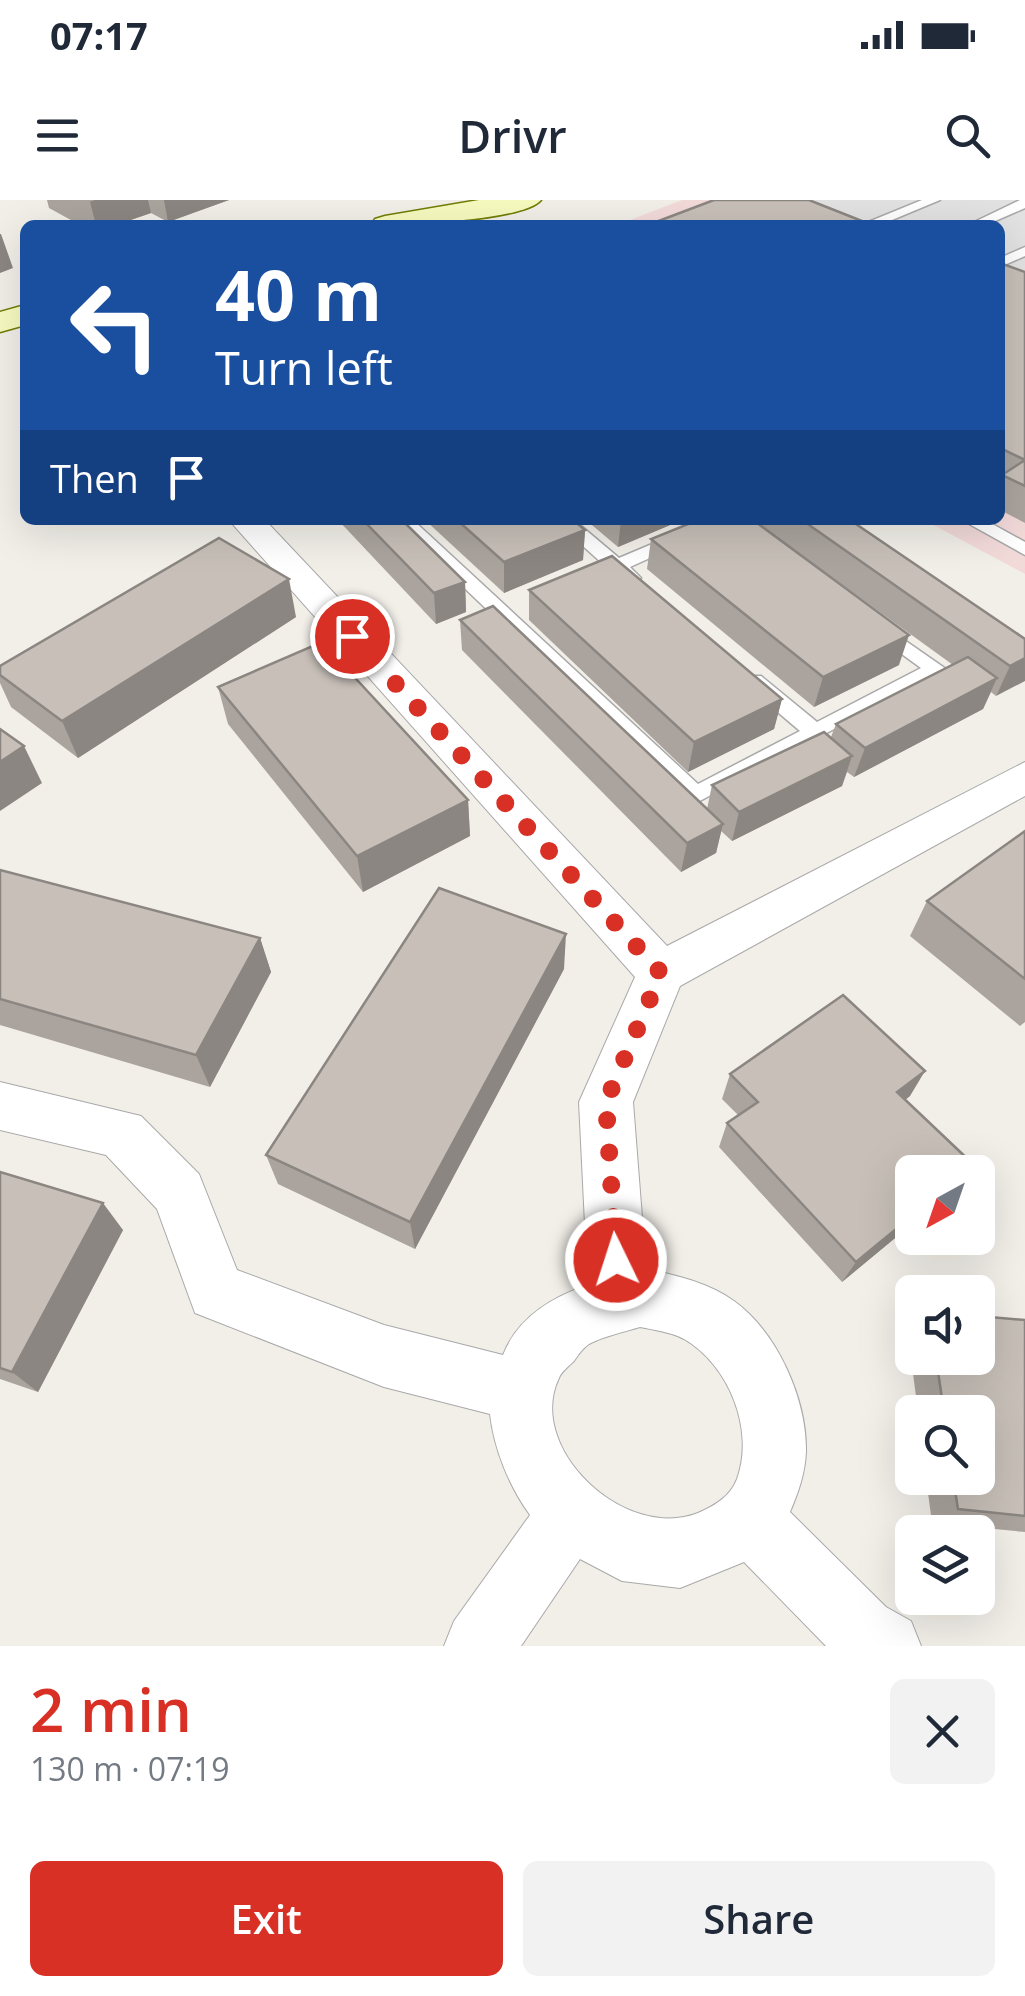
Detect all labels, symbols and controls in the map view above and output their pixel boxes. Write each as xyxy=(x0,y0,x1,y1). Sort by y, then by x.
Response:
text: 07:17 xyxy=(50,9,148,61)
text: Drivr xyxy=(458,105,567,166)
icon: menu xyxy=(30,108,85,163)
icon: search xyxy=(940,108,995,163)
text: 40 m xyxy=(215,246,382,342)
icon: left xyxy=(50,260,180,390)
text: Turn left xyxy=(215,337,393,398)
icon: arrive xyxy=(159,450,214,505)
text: Then xyxy=(50,452,139,504)
pin xyxy=(310,594,395,679)
icon: arrive xyxy=(325,609,380,664)
north arrow xyxy=(895,1155,995,1255)
map controls xyxy=(895,1155,995,1615)
position arrow xyxy=(564,1208,668,1312)
button: sound xyxy=(895,1275,995,1375)
button: search xyxy=(895,1395,995,1495)
button: layers xyxy=(895,1515,995,1615)
text: 2 min xyxy=(30,1668,192,1750)
button: close xyxy=(890,1679,995,1784)
text: 130 m · 07:19 xyxy=(30,1747,229,1790)
button: Exit xyxy=(30,1861,503,1976)
button: Share xyxy=(523,1861,995,1976)

